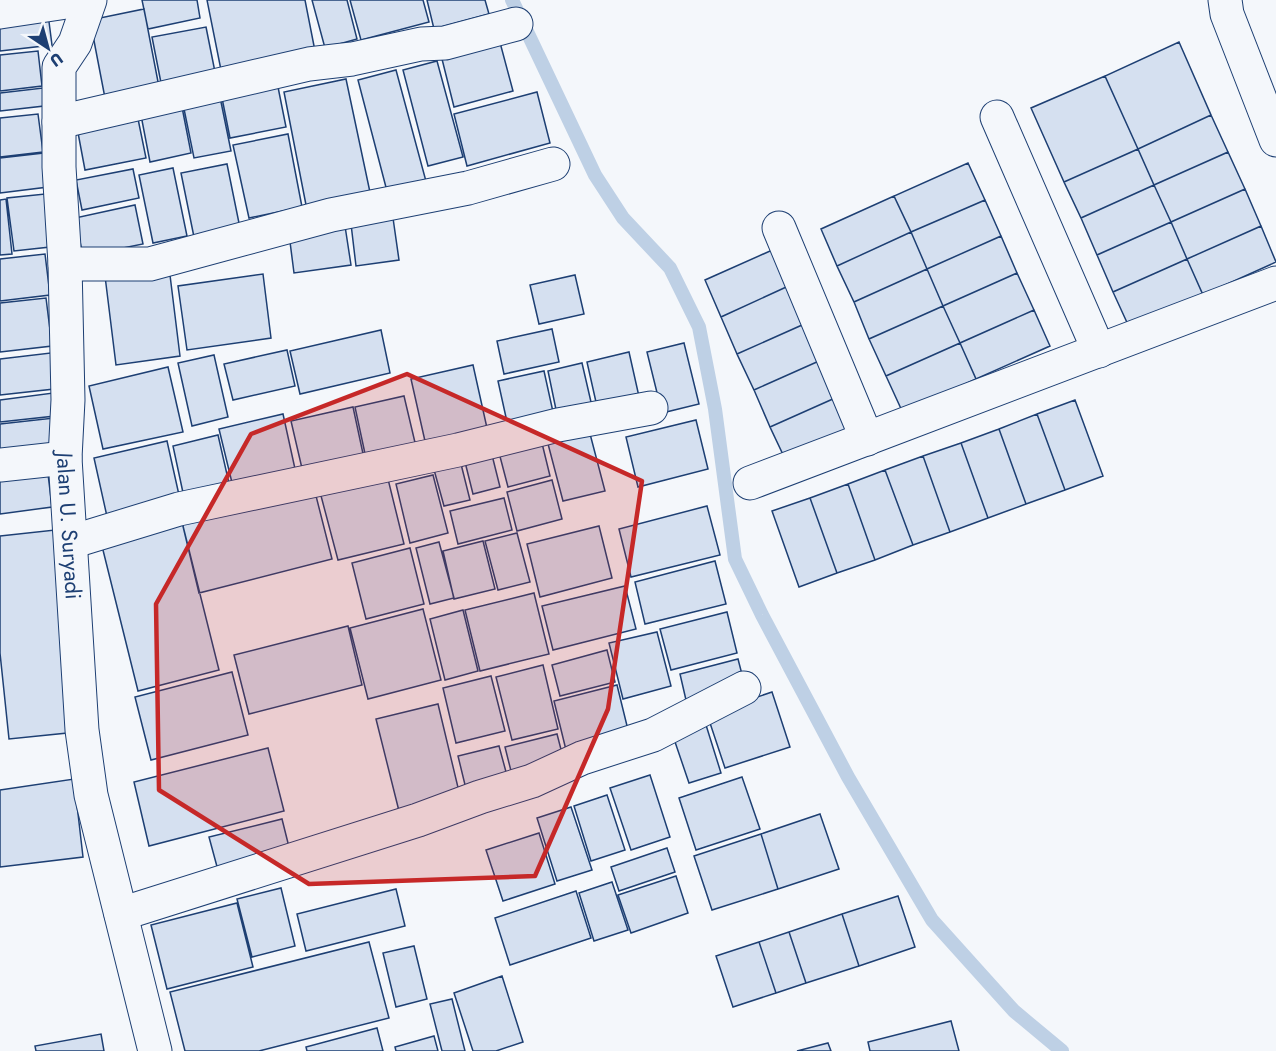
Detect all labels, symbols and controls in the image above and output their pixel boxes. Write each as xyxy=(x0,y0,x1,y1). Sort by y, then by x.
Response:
north arrow xyxy=(18,18,78,78)
text: U xyxy=(45,47,68,72)
street label: Jalan U. Suryadi xyxy=(49,449,90,601)

